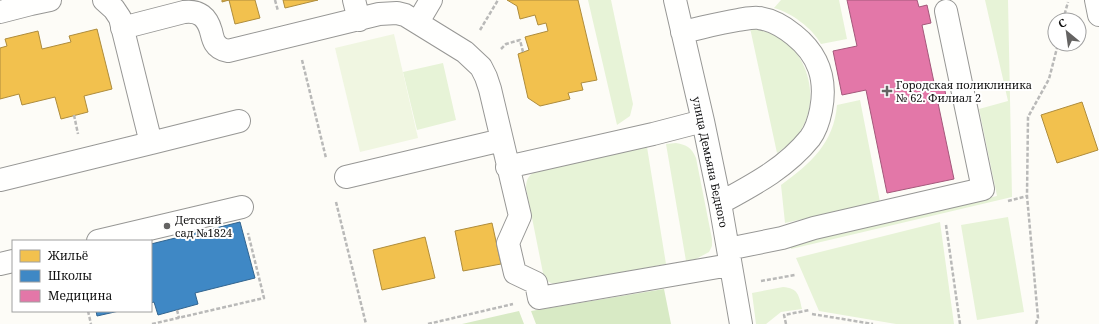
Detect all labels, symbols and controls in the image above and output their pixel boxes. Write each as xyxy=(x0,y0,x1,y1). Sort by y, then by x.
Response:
north arrow xyxy=(1047,12,1087,52)
text: С xyxy=(1055,14,1069,31)
place label: Городская поликлиника № 62. Филиал 2 xyxy=(896,77,1032,105)
marker: Городская поликлиника № 62. Филиал 2 xyxy=(881,85,893,97)
street label: улица Демьяна Бедного xyxy=(689,95,732,229)
place label: Детский сад №1824 xyxy=(175,212,232,240)
marker: Детский сад №1824 xyxy=(162,221,172,231)
legend xyxy=(12,240,152,312)
text: Жильё xyxy=(47,247,88,264)
text: Школы xyxy=(48,267,92,284)
text: Медицина xyxy=(48,287,112,304)

